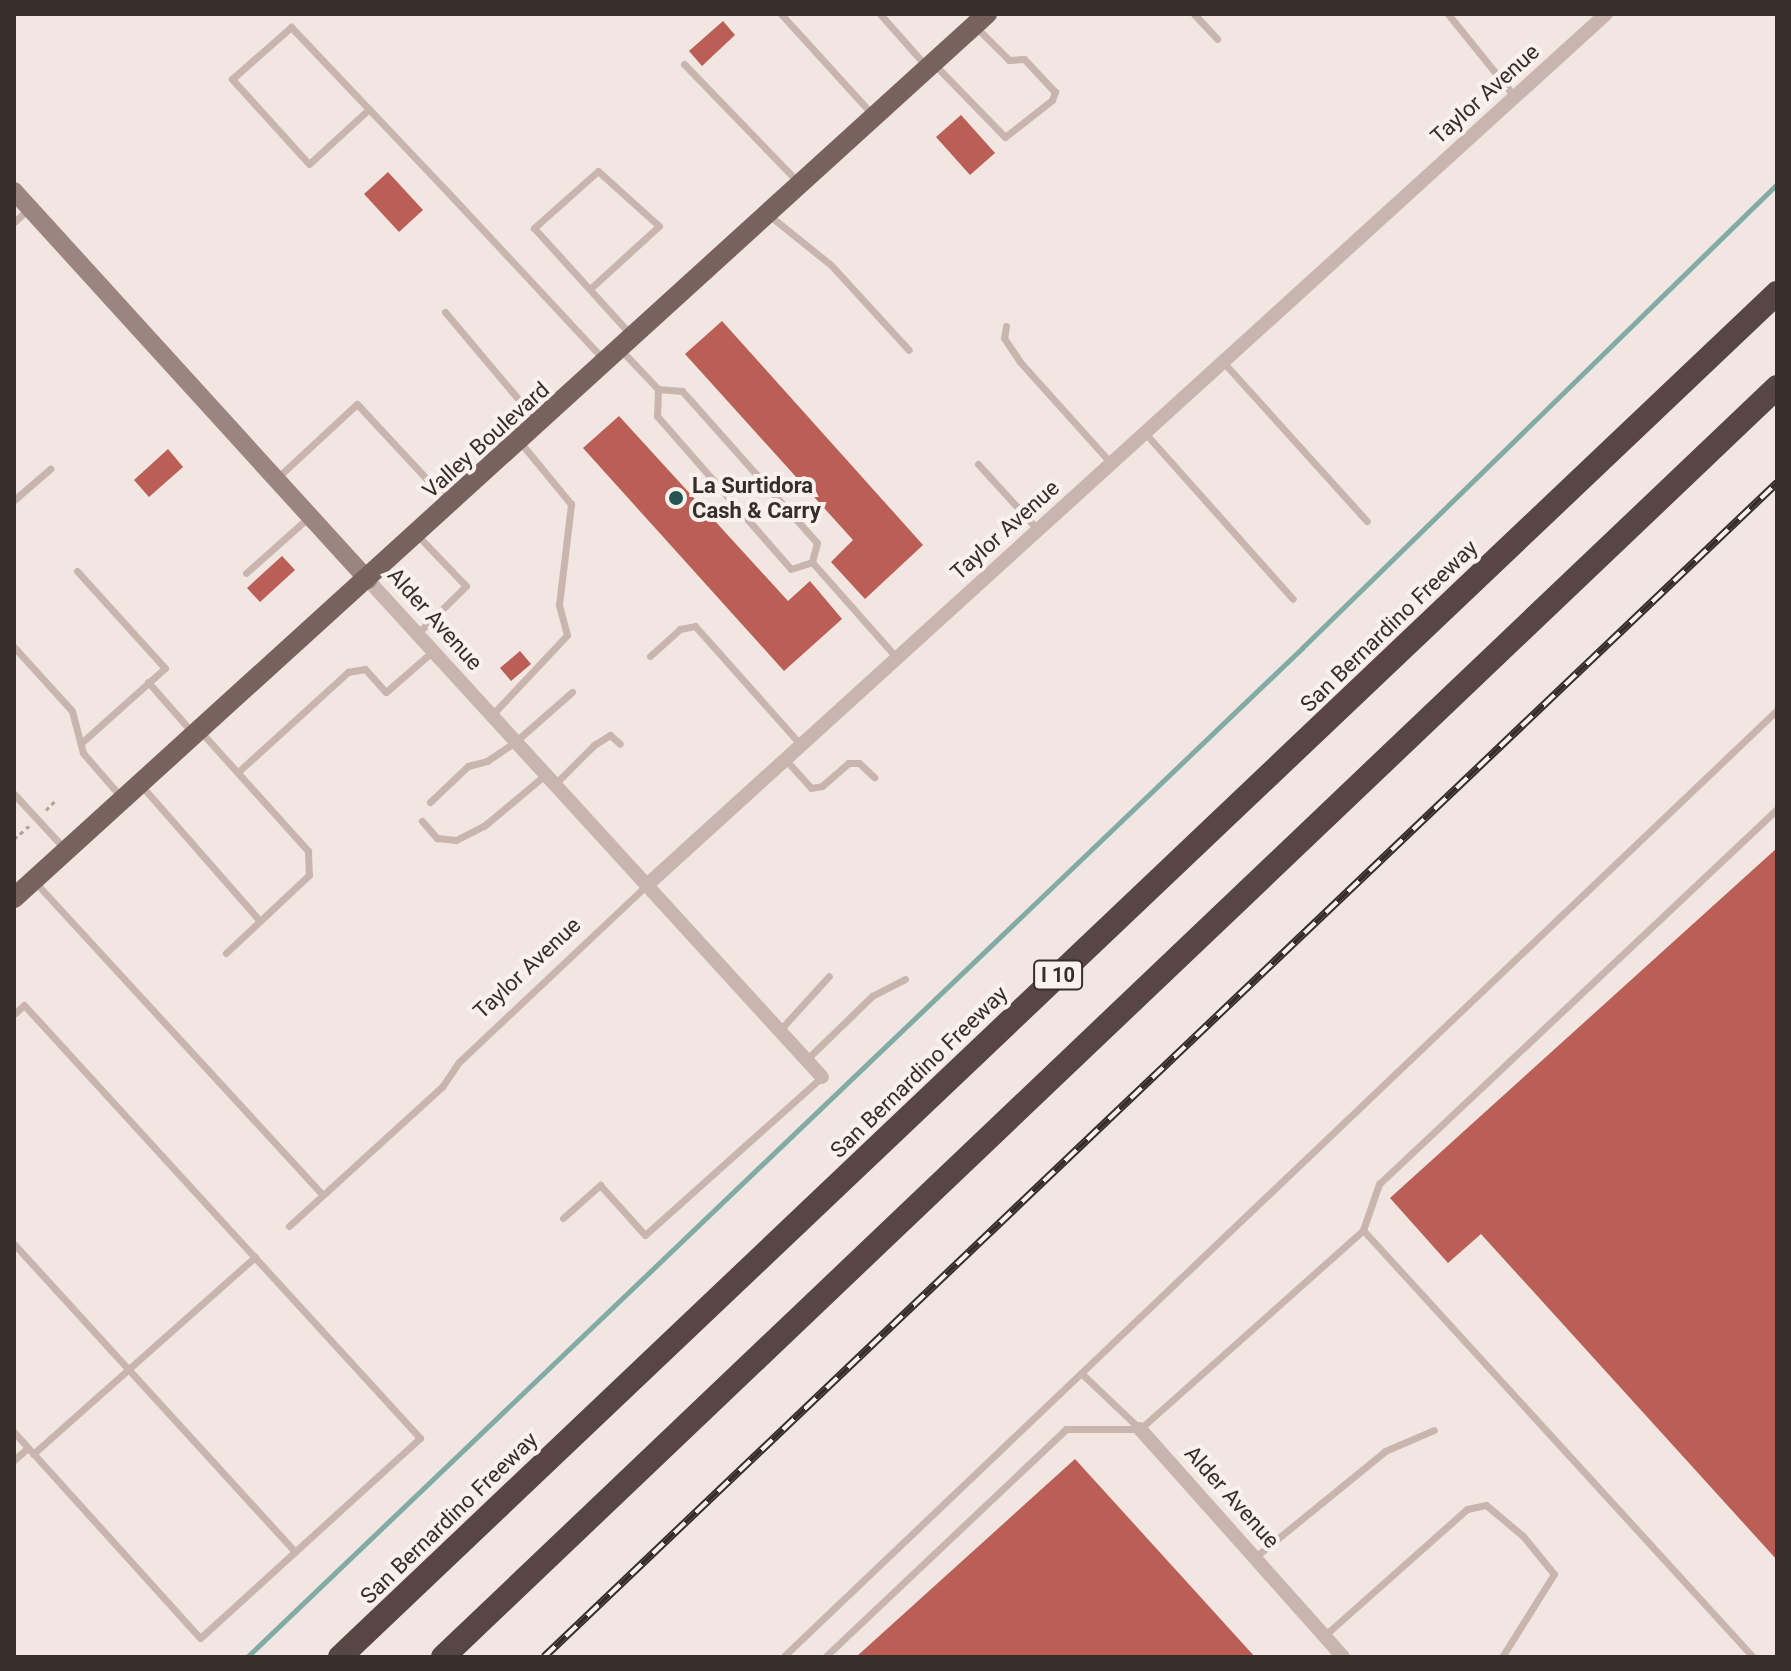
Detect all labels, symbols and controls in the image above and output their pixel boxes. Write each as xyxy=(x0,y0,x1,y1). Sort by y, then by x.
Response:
street label: Taylor Avenue xyxy=(1425,38,1545,150)
street label: Valley Boulevard xyxy=(417,376,555,504)
place label: La Surtidora Cash & Carry xyxy=(692,472,821,524)
street label: Taylor Avenue xyxy=(945,474,1065,586)
marker: La Surtidora Cash & Carry xyxy=(667,489,685,507)
street label: San Bernardino Freeway xyxy=(1295,535,1483,717)
street label: Alder Avenue xyxy=(382,562,488,676)
street label: Taylor Avenue xyxy=(468,912,586,1024)
road number: I 10 xyxy=(1032,959,1084,991)
street label: San Bernardino Freeway xyxy=(825,981,1013,1163)
street label: San Bernardino Freeway xyxy=(355,1427,543,1609)
street label: Alder Avenue xyxy=(1179,1440,1285,1554)

